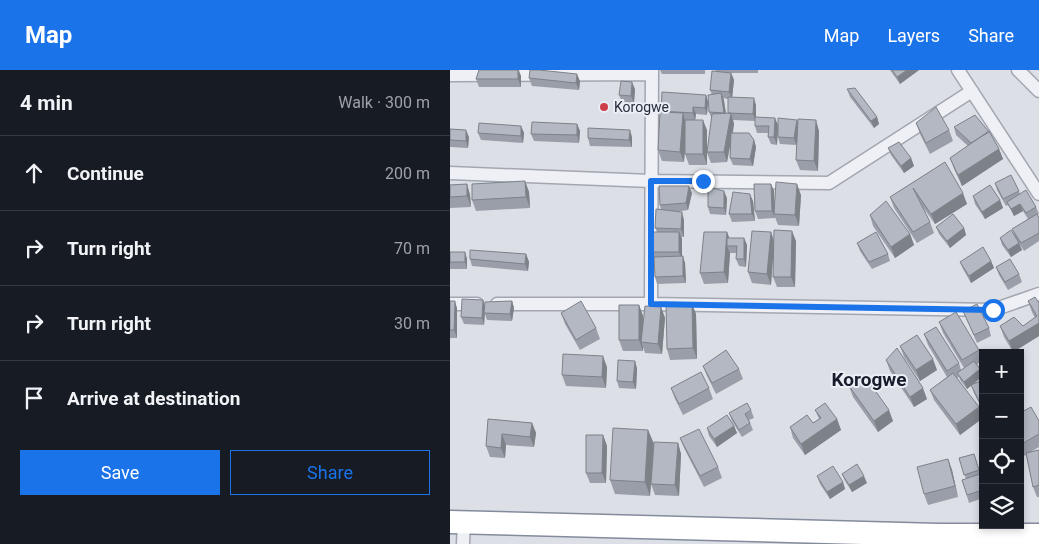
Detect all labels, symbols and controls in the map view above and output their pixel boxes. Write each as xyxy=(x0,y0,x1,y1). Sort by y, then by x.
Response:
text: Map xyxy=(25,21,72,49)
text: Map xyxy=(824,25,859,46)
text: Layers xyxy=(887,25,940,46)
text: Share xyxy=(968,25,1014,46)
text: 4 min xyxy=(20,91,73,115)
text: Walk · 300 m xyxy=(338,93,430,112)
place label: Korogwe xyxy=(614,99,669,115)
marker: Korogwe xyxy=(598,101,610,113)
icon: ahead xyxy=(20,159,48,187)
text: Continue xyxy=(67,162,144,185)
text: 200 m xyxy=(385,164,430,183)
route end xyxy=(692,170,715,193)
icon: right xyxy=(20,234,48,262)
text: Turn right xyxy=(67,237,151,260)
text: 70 m xyxy=(394,239,430,258)
route start xyxy=(982,299,1005,322)
icon: right xyxy=(20,309,48,337)
text: Turn right xyxy=(67,312,151,335)
text: 30 m xyxy=(394,314,430,333)
map controls xyxy=(979,349,1024,529)
button: + xyxy=(979,349,1024,394)
district label: Korogwe xyxy=(831,368,907,391)
icon: arrive xyxy=(20,384,48,412)
text: Arrive at destination xyxy=(67,387,240,410)
button: − xyxy=(979,394,1024,439)
button: locate xyxy=(979,439,1024,484)
button: Save xyxy=(20,450,220,495)
button: Share xyxy=(230,450,430,495)
button: layers xyxy=(979,484,1024,529)

